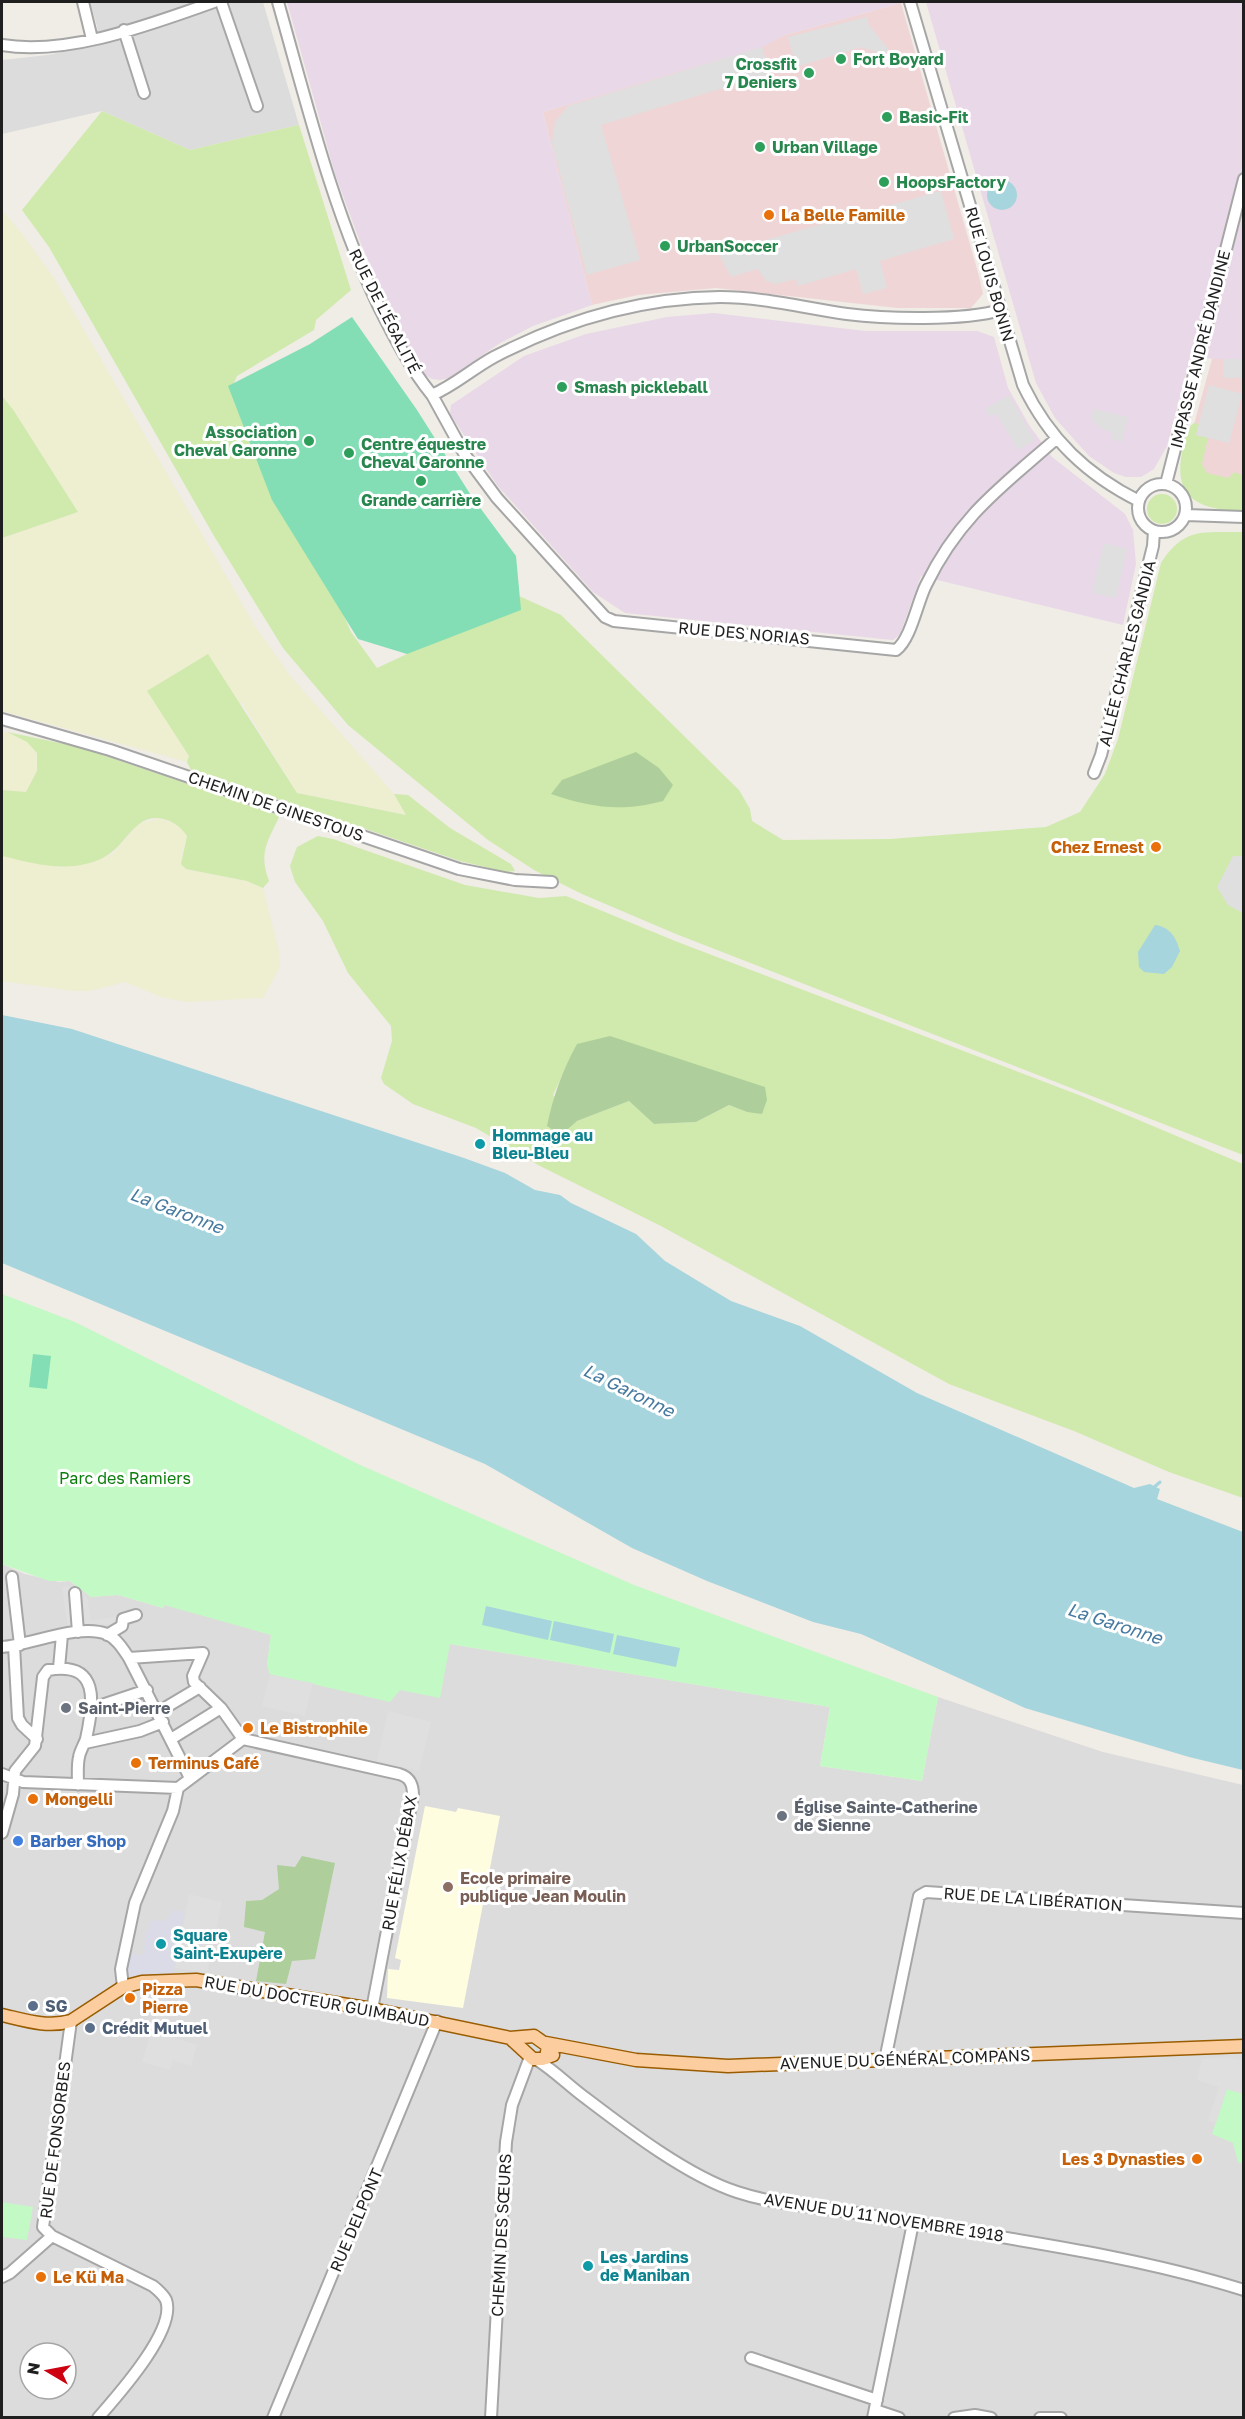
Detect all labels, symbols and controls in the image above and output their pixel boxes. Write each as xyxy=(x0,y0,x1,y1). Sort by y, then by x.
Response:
place label: Fort Boyard xyxy=(853,49,944,69)
marker: Fort Boyard xyxy=(834,52,848,66)
place label: Crossfit 7 Deniers xyxy=(725,54,797,92)
marker: Crossfit 7 Deniers xyxy=(802,66,816,80)
place label: Basic-Fit xyxy=(899,107,969,127)
marker: Basic-Fit xyxy=(880,110,894,124)
place label: Urban Village xyxy=(772,137,878,157)
marker: Urban Village xyxy=(753,140,767,154)
place label: HoopsFactory xyxy=(896,172,1006,192)
marker: HoopsFactory xyxy=(877,175,891,189)
street label: RUE LOUIS BONIN xyxy=(961,204,1019,344)
place label: La Belle Famille xyxy=(781,205,905,225)
marker: La Belle Famille xyxy=(762,208,776,222)
place label: UrbanSoccer xyxy=(677,236,778,256)
marker: UrbanSoccer xyxy=(658,239,672,253)
street label: RUE DE L'ÉGALITÉ xyxy=(345,245,425,377)
street label: IMPASSE ANDRÉ DANDINE xyxy=(1166,248,1234,450)
place label: Smash pickleball xyxy=(574,377,709,397)
marker: Smash pickleball xyxy=(555,380,569,394)
place label: Association Cheval Garonne xyxy=(174,422,297,460)
marker: Association Cheval Garonne xyxy=(302,434,316,448)
place label: Centre équestre Cheval Garonne xyxy=(361,434,486,472)
marker: Centre équestre Cheval Garonne xyxy=(342,446,356,460)
marker: Grande carrière xyxy=(414,474,428,488)
place label: Grande carrière xyxy=(361,490,481,510)
street label: ALLÉE CHARLES GANDIA xyxy=(1094,558,1160,748)
street label: RUE DES NORIAS xyxy=(677,617,811,649)
street label: CHEMIN DE GINESTOUS xyxy=(186,767,366,845)
place label: Chez Ernest xyxy=(1051,837,1144,857)
marker: Chez Ernest xyxy=(1149,840,1163,854)
place label: Hommage au Bleu-Bleu xyxy=(492,1125,593,1163)
marker: Hommage au Bleu-Bleu xyxy=(473,1137,487,1151)
water label: La Garonne xyxy=(127,1182,228,1238)
water label: La Garonne xyxy=(580,1359,679,1422)
park label: Parc des Ramiers xyxy=(59,1468,191,1488)
water label: La Garonne xyxy=(1065,1597,1167,1649)
place label: Saint-Pierre xyxy=(78,1698,171,1718)
marker: Saint-Pierre xyxy=(59,1701,73,1715)
place label: Le Bistrophile xyxy=(260,1718,368,1738)
marker: Le Bistrophile xyxy=(241,1721,255,1735)
place label: Terminus Café xyxy=(148,1753,259,1773)
marker: Terminus Café xyxy=(129,1756,143,1770)
place label: Mongelli xyxy=(45,1789,113,1809)
marker: Mongelli xyxy=(26,1792,40,1806)
street label: RUE FÉLIX DÉBAX xyxy=(377,1793,421,1932)
place label: Église Sainte-Catherine de Sienne xyxy=(794,1797,978,1835)
marker: Église Sainte-Catherine de Sienne xyxy=(775,1809,789,1823)
place label: Barber Shop xyxy=(30,1831,126,1851)
marker: Barber Shop xyxy=(11,1834,25,1848)
place label: Ecole primaire publique Jean Moulin xyxy=(460,1868,626,1906)
marker: Ecole primaire publique Jean Moulin xyxy=(441,1880,455,1894)
street label: RUE DE LA LIBÉRATION xyxy=(943,1883,1123,1915)
place label: Square Saint-Exupère xyxy=(173,1925,283,1963)
marker: Square Saint-Exupère xyxy=(154,1937,168,1951)
street label: RUE DU DOCTEUR GUIMBAUD xyxy=(203,1971,431,2031)
place label: Pizza Pierre xyxy=(142,1979,188,2017)
marker: Pizza Pierre xyxy=(123,1991,137,2005)
place label: SG xyxy=(45,1996,68,2016)
marker: SG xyxy=(26,1999,40,2013)
place label: Crédit Mutuel xyxy=(102,2018,209,2038)
marker: Crédit Mutuel xyxy=(83,2021,97,2035)
street label: AVENUE DU GÉNÉRAL COMPANS xyxy=(779,2045,1031,2073)
street label: RUE DE FONSORBES xyxy=(35,2060,75,2220)
place label: Les 3 Dynasties xyxy=(1062,2149,1185,2169)
marker: Les 3 Dynasties xyxy=(1190,2152,1204,2166)
street label: CHEMIN DES SŒURS xyxy=(487,2153,515,2317)
street label: RUE DELPONT xyxy=(325,2165,387,2275)
street label: AVENUE DU 11 NOVEMBRE 1918 xyxy=(763,2188,1005,2246)
place label: Les Jardins de Maniban xyxy=(600,2247,690,2285)
marker: Les Jardins de Maniban xyxy=(581,2259,595,2273)
place label: Le Kü Ma xyxy=(53,2267,124,2287)
marker: Le Kü Ma xyxy=(34,2270,48,2284)
north arrow xyxy=(18,2341,78,2401)
text: N xyxy=(22,2361,44,2376)

